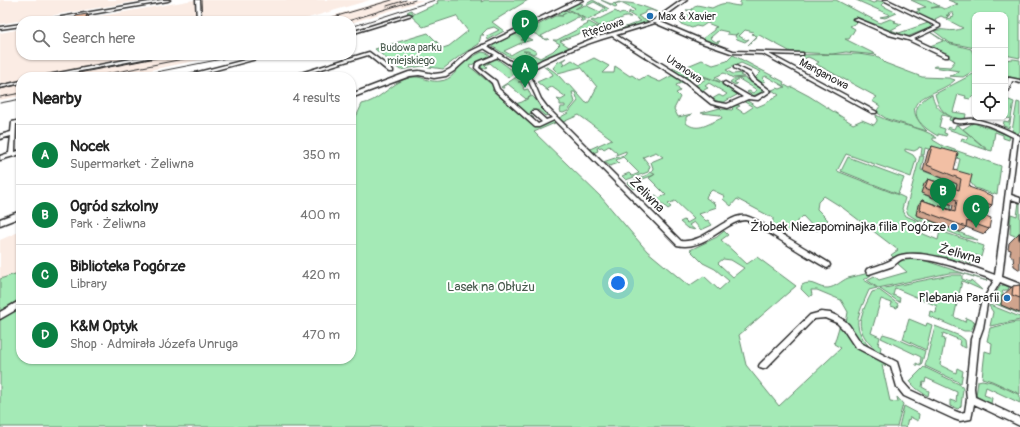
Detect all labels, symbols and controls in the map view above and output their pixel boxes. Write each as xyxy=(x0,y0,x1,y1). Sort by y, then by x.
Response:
pin: D xyxy=(512,10,538,43)
place label: Max & Xavier xyxy=(658,10,716,23)
marker: Max & Xavier xyxy=(645,11,655,21)
map controls xyxy=(972,12,1008,120)
button: + xyxy=(972,12,1008,48)
street label: Rtęciowa xyxy=(581,15,625,41)
search box xyxy=(16,16,356,60)
icon: search xyxy=(30,27,52,49)
text: Search here xyxy=(62,29,135,48)
park label: Budowa parku miejskiego xyxy=(380,41,442,67)
button: − xyxy=(972,48,1008,84)
street label: Uranowa xyxy=(663,52,705,86)
pin: A xyxy=(512,55,538,88)
street label: Manganowa xyxy=(797,56,851,92)
button: locate xyxy=(972,84,1008,120)
text: Nearby xyxy=(32,88,81,109)
text: 4 results xyxy=(293,90,340,106)
text: Nocek xyxy=(70,137,109,156)
text: A xyxy=(41,147,49,163)
text: 350 m xyxy=(302,147,340,163)
text: Supermarket · Żeliwna xyxy=(70,156,194,172)
street label: Żeliwna xyxy=(626,174,668,216)
pin: B xyxy=(930,178,956,211)
pin: C xyxy=(963,195,989,228)
text: Ogród szkolny xyxy=(70,197,158,216)
text: B xyxy=(41,207,49,223)
text: 400 m xyxy=(300,207,340,223)
text: Park · Żeliwna xyxy=(70,216,146,232)
place label: Żłobek Niezapominajka filia Pogórze xyxy=(750,219,947,235)
marker: Żłobek Niezapominajka filia Pogórze xyxy=(949,222,959,232)
street label: Żeliwna xyxy=(937,240,983,268)
text: Biblioteka Pogórze xyxy=(70,257,185,276)
text: C xyxy=(41,267,49,283)
text: 420 m xyxy=(302,267,340,283)
your location xyxy=(608,273,628,293)
text: Library xyxy=(70,276,107,292)
park label: Lasek na Obłużu xyxy=(447,279,535,295)
place label: Plebania Parafii xyxy=(918,290,999,306)
marker: Plebania Parafii xyxy=(1002,293,1012,303)
text: K&M Optyk xyxy=(70,317,138,336)
text: D xyxy=(41,327,49,343)
text: 470 m xyxy=(302,327,340,343)
text: Shop · Admirała Józefa Unruga xyxy=(70,336,238,352)

